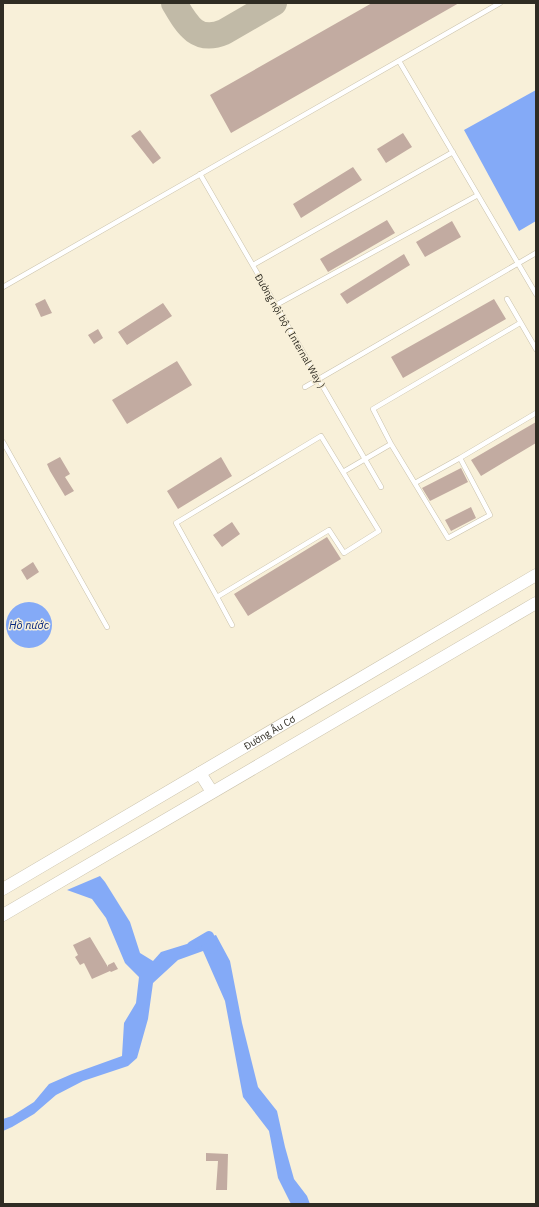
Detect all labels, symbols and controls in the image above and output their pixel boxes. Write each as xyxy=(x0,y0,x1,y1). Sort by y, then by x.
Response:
street label: Đường nội bộ ( Internal Way ) xyxy=(252,271,328,391)
water label: Hồ nước xyxy=(9,618,50,632)
street label: Đường Âu Cơ xyxy=(241,712,298,752)

